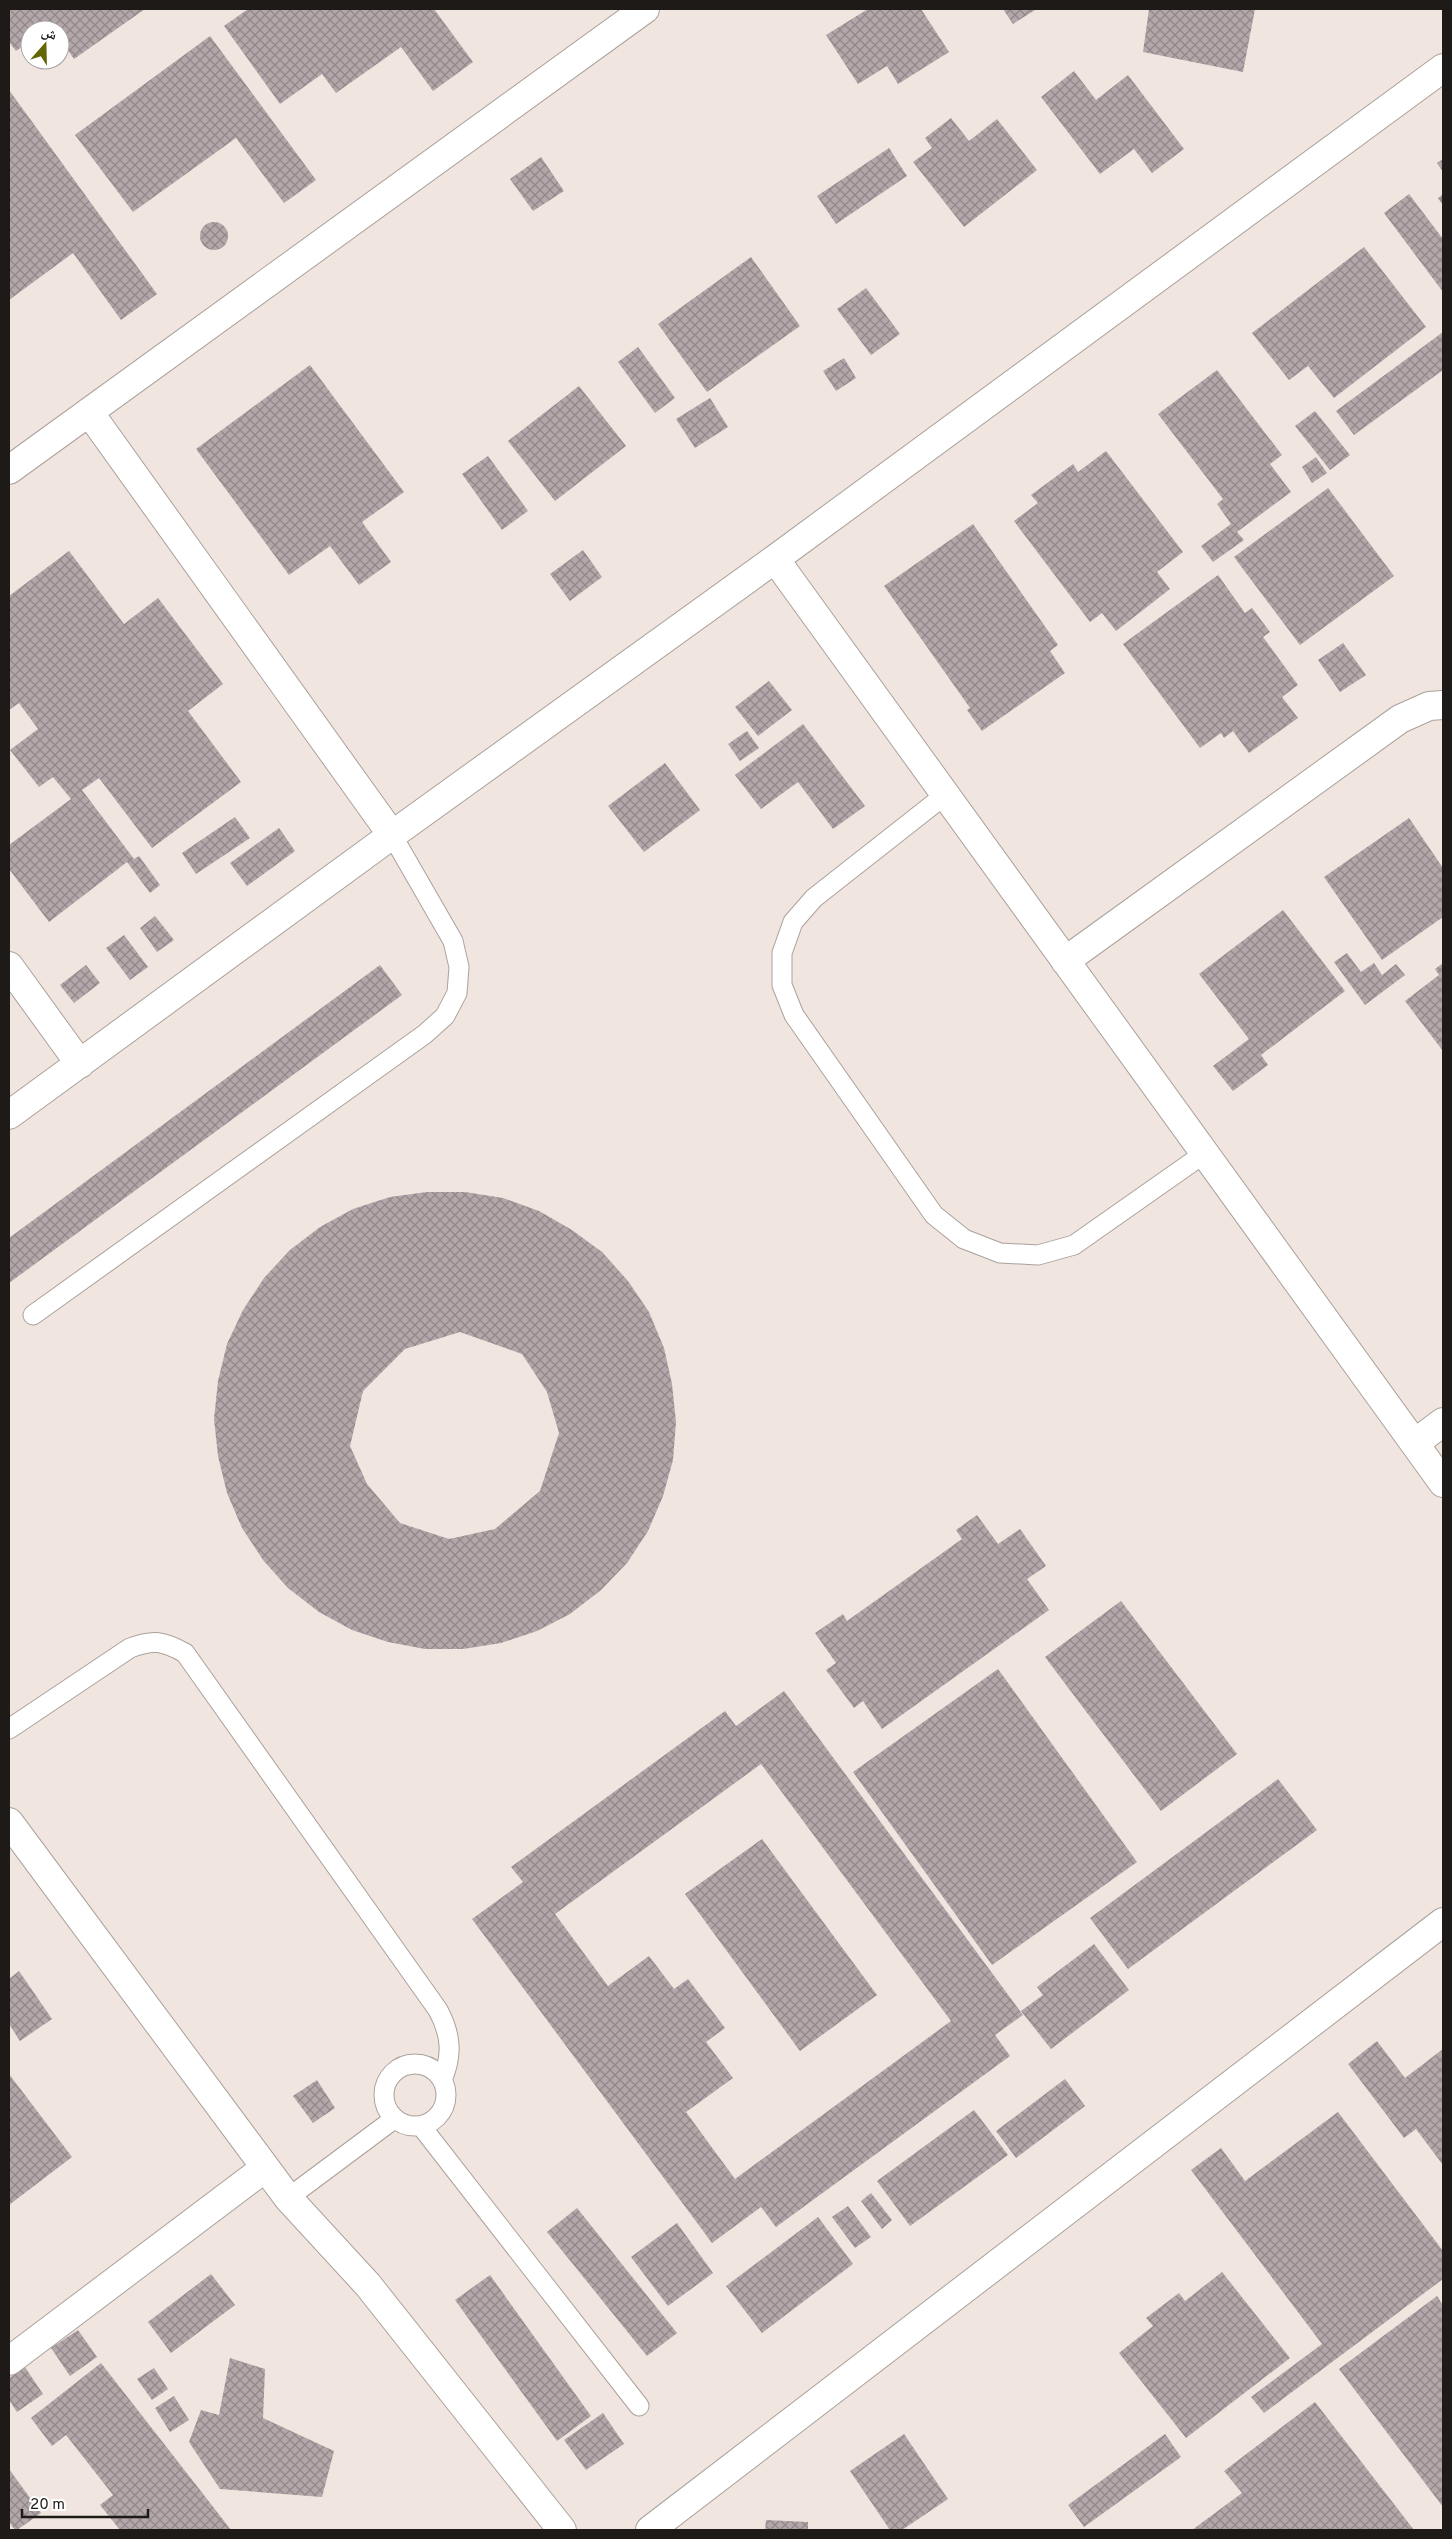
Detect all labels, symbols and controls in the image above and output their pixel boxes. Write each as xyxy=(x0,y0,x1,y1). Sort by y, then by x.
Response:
north arrow xyxy=(20,20,70,70)
text: ش xyxy=(39,24,59,45)
scale bar xyxy=(22,2486,149,2518)
text: 20 m xyxy=(30,2496,65,2515)

